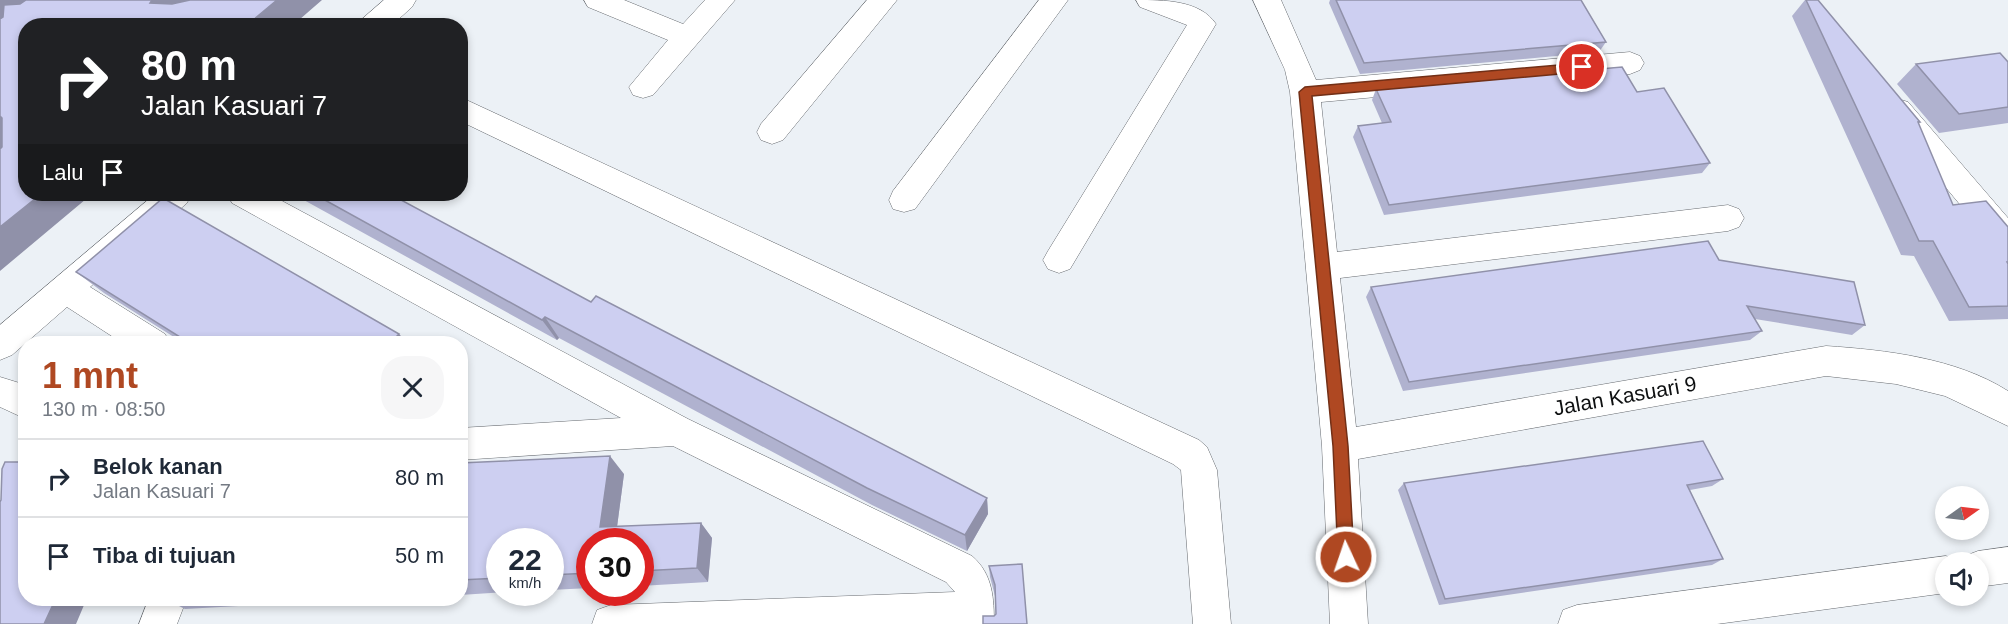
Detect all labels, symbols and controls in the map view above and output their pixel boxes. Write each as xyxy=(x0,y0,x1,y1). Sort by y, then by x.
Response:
pin xyxy=(1556,41,1607,92)
icon: right xyxy=(42,42,120,120)
text: 80 m xyxy=(141,42,237,89)
icon: arrive xyxy=(1565,50,1598,83)
text: Jalan Kasuari 7 xyxy=(141,91,327,121)
icon: arrive xyxy=(96,156,129,189)
text: Lalu xyxy=(42,160,84,185)
text: 1 mnt xyxy=(42,355,138,396)
button: close xyxy=(381,356,444,419)
street label: Jalan Kasuari 9 xyxy=(1552,372,1698,419)
text: 130 m · 08:50 xyxy=(42,398,165,420)
text: Belok kanan xyxy=(93,454,223,479)
icon: right xyxy=(42,462,75,495)
text: 80 m xyxy=(395,465,444,490)
text: Jalan Kasuari 7 xyxy=(93,480,231,502)
north arrow xyxy=(1935,486,1989,540)
map controls xyxy=(1935,486,1989,606)
position arrow xyxy=(1314,525,1378,589)
speed limit sign: 30 xyxy=(576,528,654,606)
icon: arrive xyxy=(42,540,75,573)
text: Tiba di tujuan xyxy=(93,543,236,568)
text: 50 m xyxy=(395,543,444,568)
text: 22 xyxy=(508,543,542,576)
button: sound xyxy=(1935,552,1989,606)
text: km/h xyxy=(509,574,541,591)

